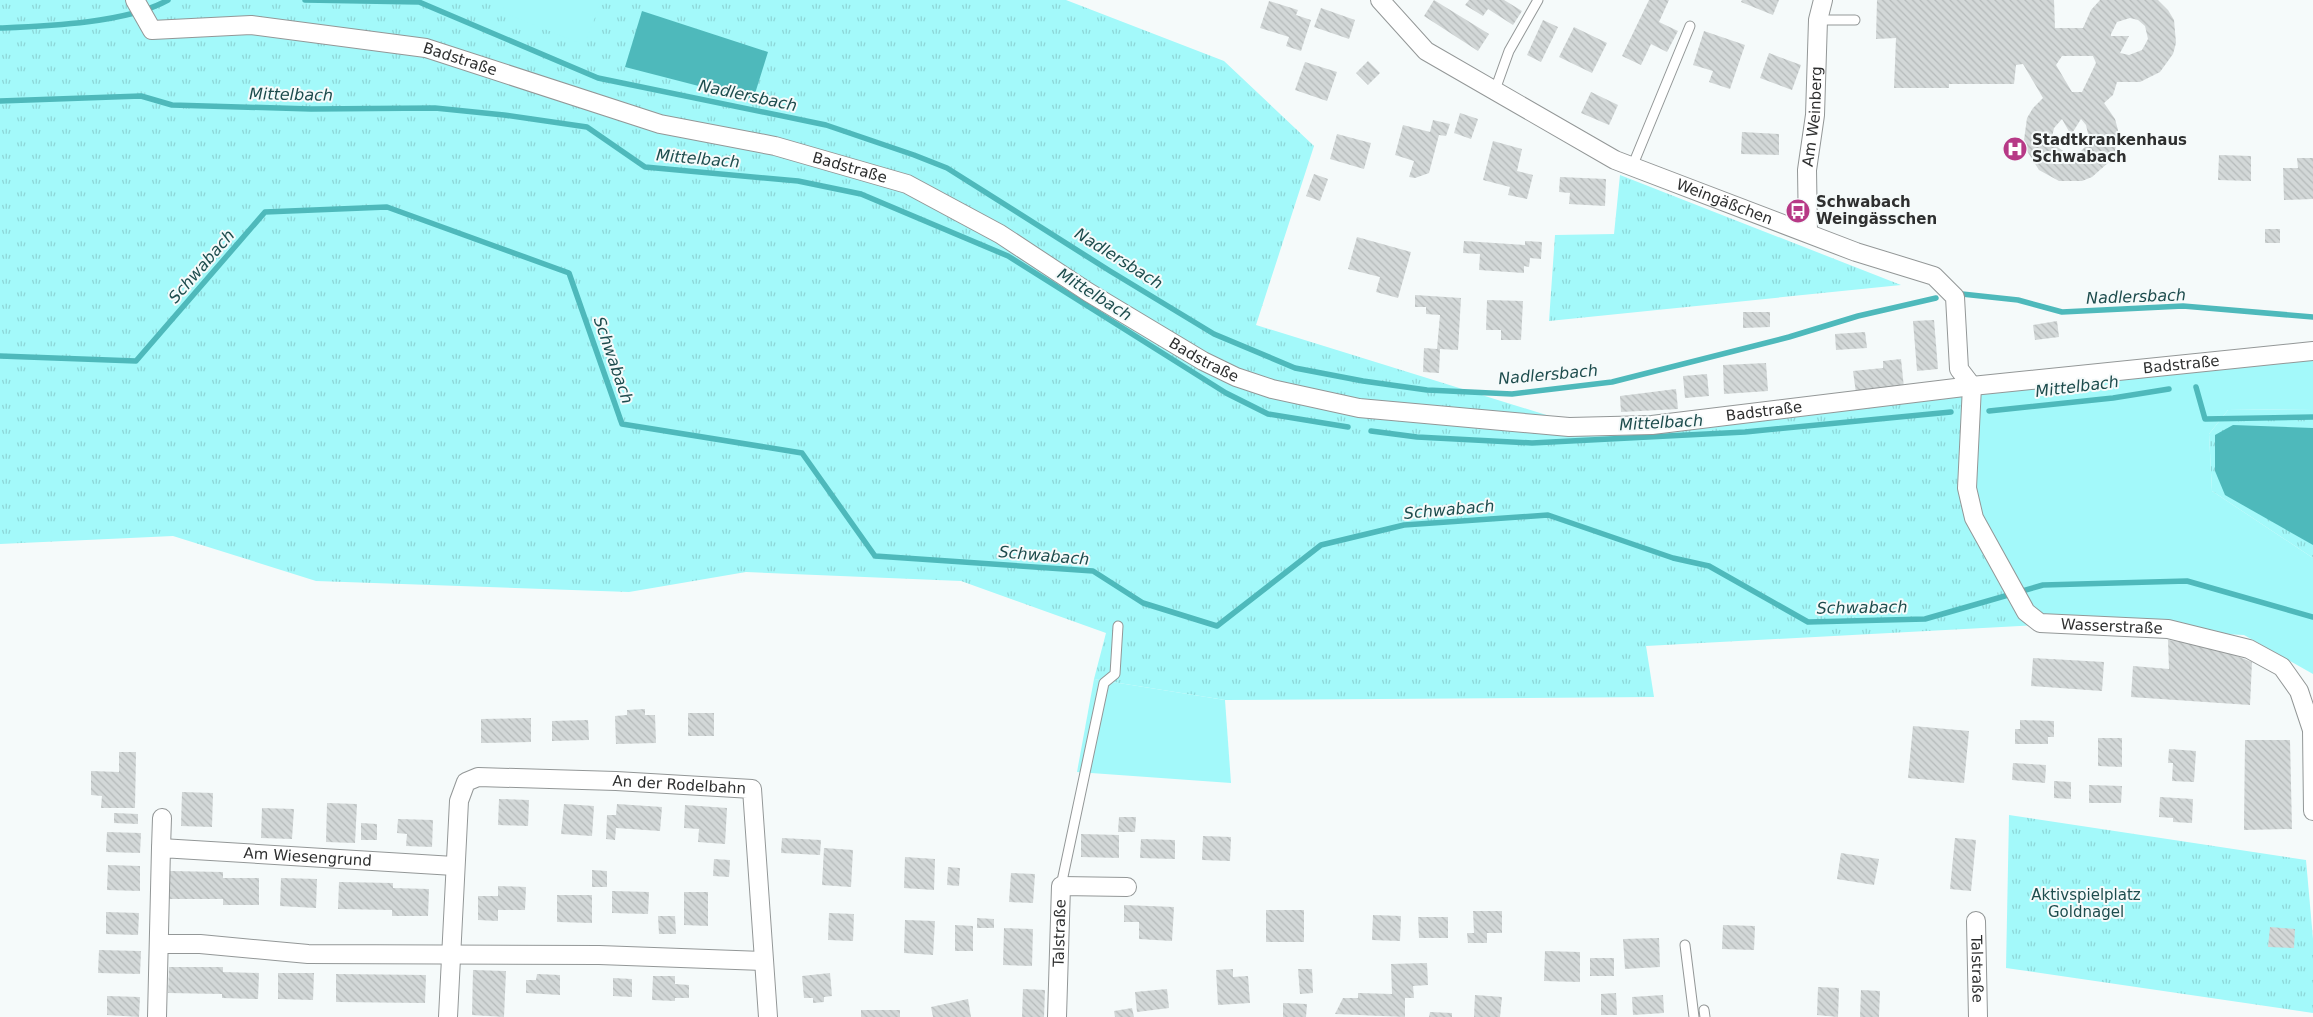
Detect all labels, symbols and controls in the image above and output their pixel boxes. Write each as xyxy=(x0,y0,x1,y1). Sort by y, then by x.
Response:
street label: Badstraße xyxy=(421,39,499,80)
street label: Am Weinberg xyxy=(1799,66,1826,168)
water label: Nadlersbach xyxy=(697,76,799,115)
water label: Mittelbach xyxy=(249,84,333,105)
place label: Stadtkrankenhaus Schwabach xyxy=(2032,131,2187,166)
hospital icon: Stadtkrankenhaus Schwabach xyxy=(2002,136,2028,162)
water label: Mittelbach xyxy=(655,145,741,172)
street label: Badstraße xyxy=(810,148,889,187)
street label: Weingäßchen xyxy=(1674,175,1775,228)
place label: Schwabach Weingässchen xyxy=(1816,193,1937,228)
bus stop icon: Schwabach Weingässchen xyxy=(1785,198,1811,224)
water label: Nadlersbach xyxy=(1071,224,1166,293)
water label: Schwabach xyxy=(164,226,238,307)
water label: Mittelbach xyxy=(1054,264,1135,325)
water label: Nadlersbach xyxy=(2086,285,2186,308)
water label: Schwabach xyxy=(590,314,637,406)
street label: Badstraße xyxy=(1166,334,1242,386)
street label: Badstraße xyxy=(2142,352,2220,377)
water label: Nadlersbach xyxy=(1497,361,1599,388)
water label: Mittelbach xyxy=(2034,372,2120,401)
street label: Badstraße xyxy=(1725,398,1803,425)
water label: Mittelbach xyxy=(1619,411,1703,434)
water label: Schwabach xyxy=(1403,496,1495,523)
water label: Schwabach xyxy=(998,542,1090,569)
water label: Schwabach xyxy=(1816,597,1908,618)
street label: Wasserstraße xyxy=(2060,615,2163,638)
street label: An der Rodelbahn xyxy=(612,772,747,798)
street label: Am Wiesengrund xyxy=(243,844,372,870)
park label: Aktivspielplatz Goldnagel xyxy=(2031,886,2141,921)
street label: Talstraße xyxy=(1050,899,1070,968)
street label: Talstraße xyxy=(1967,934,1987,1003)

